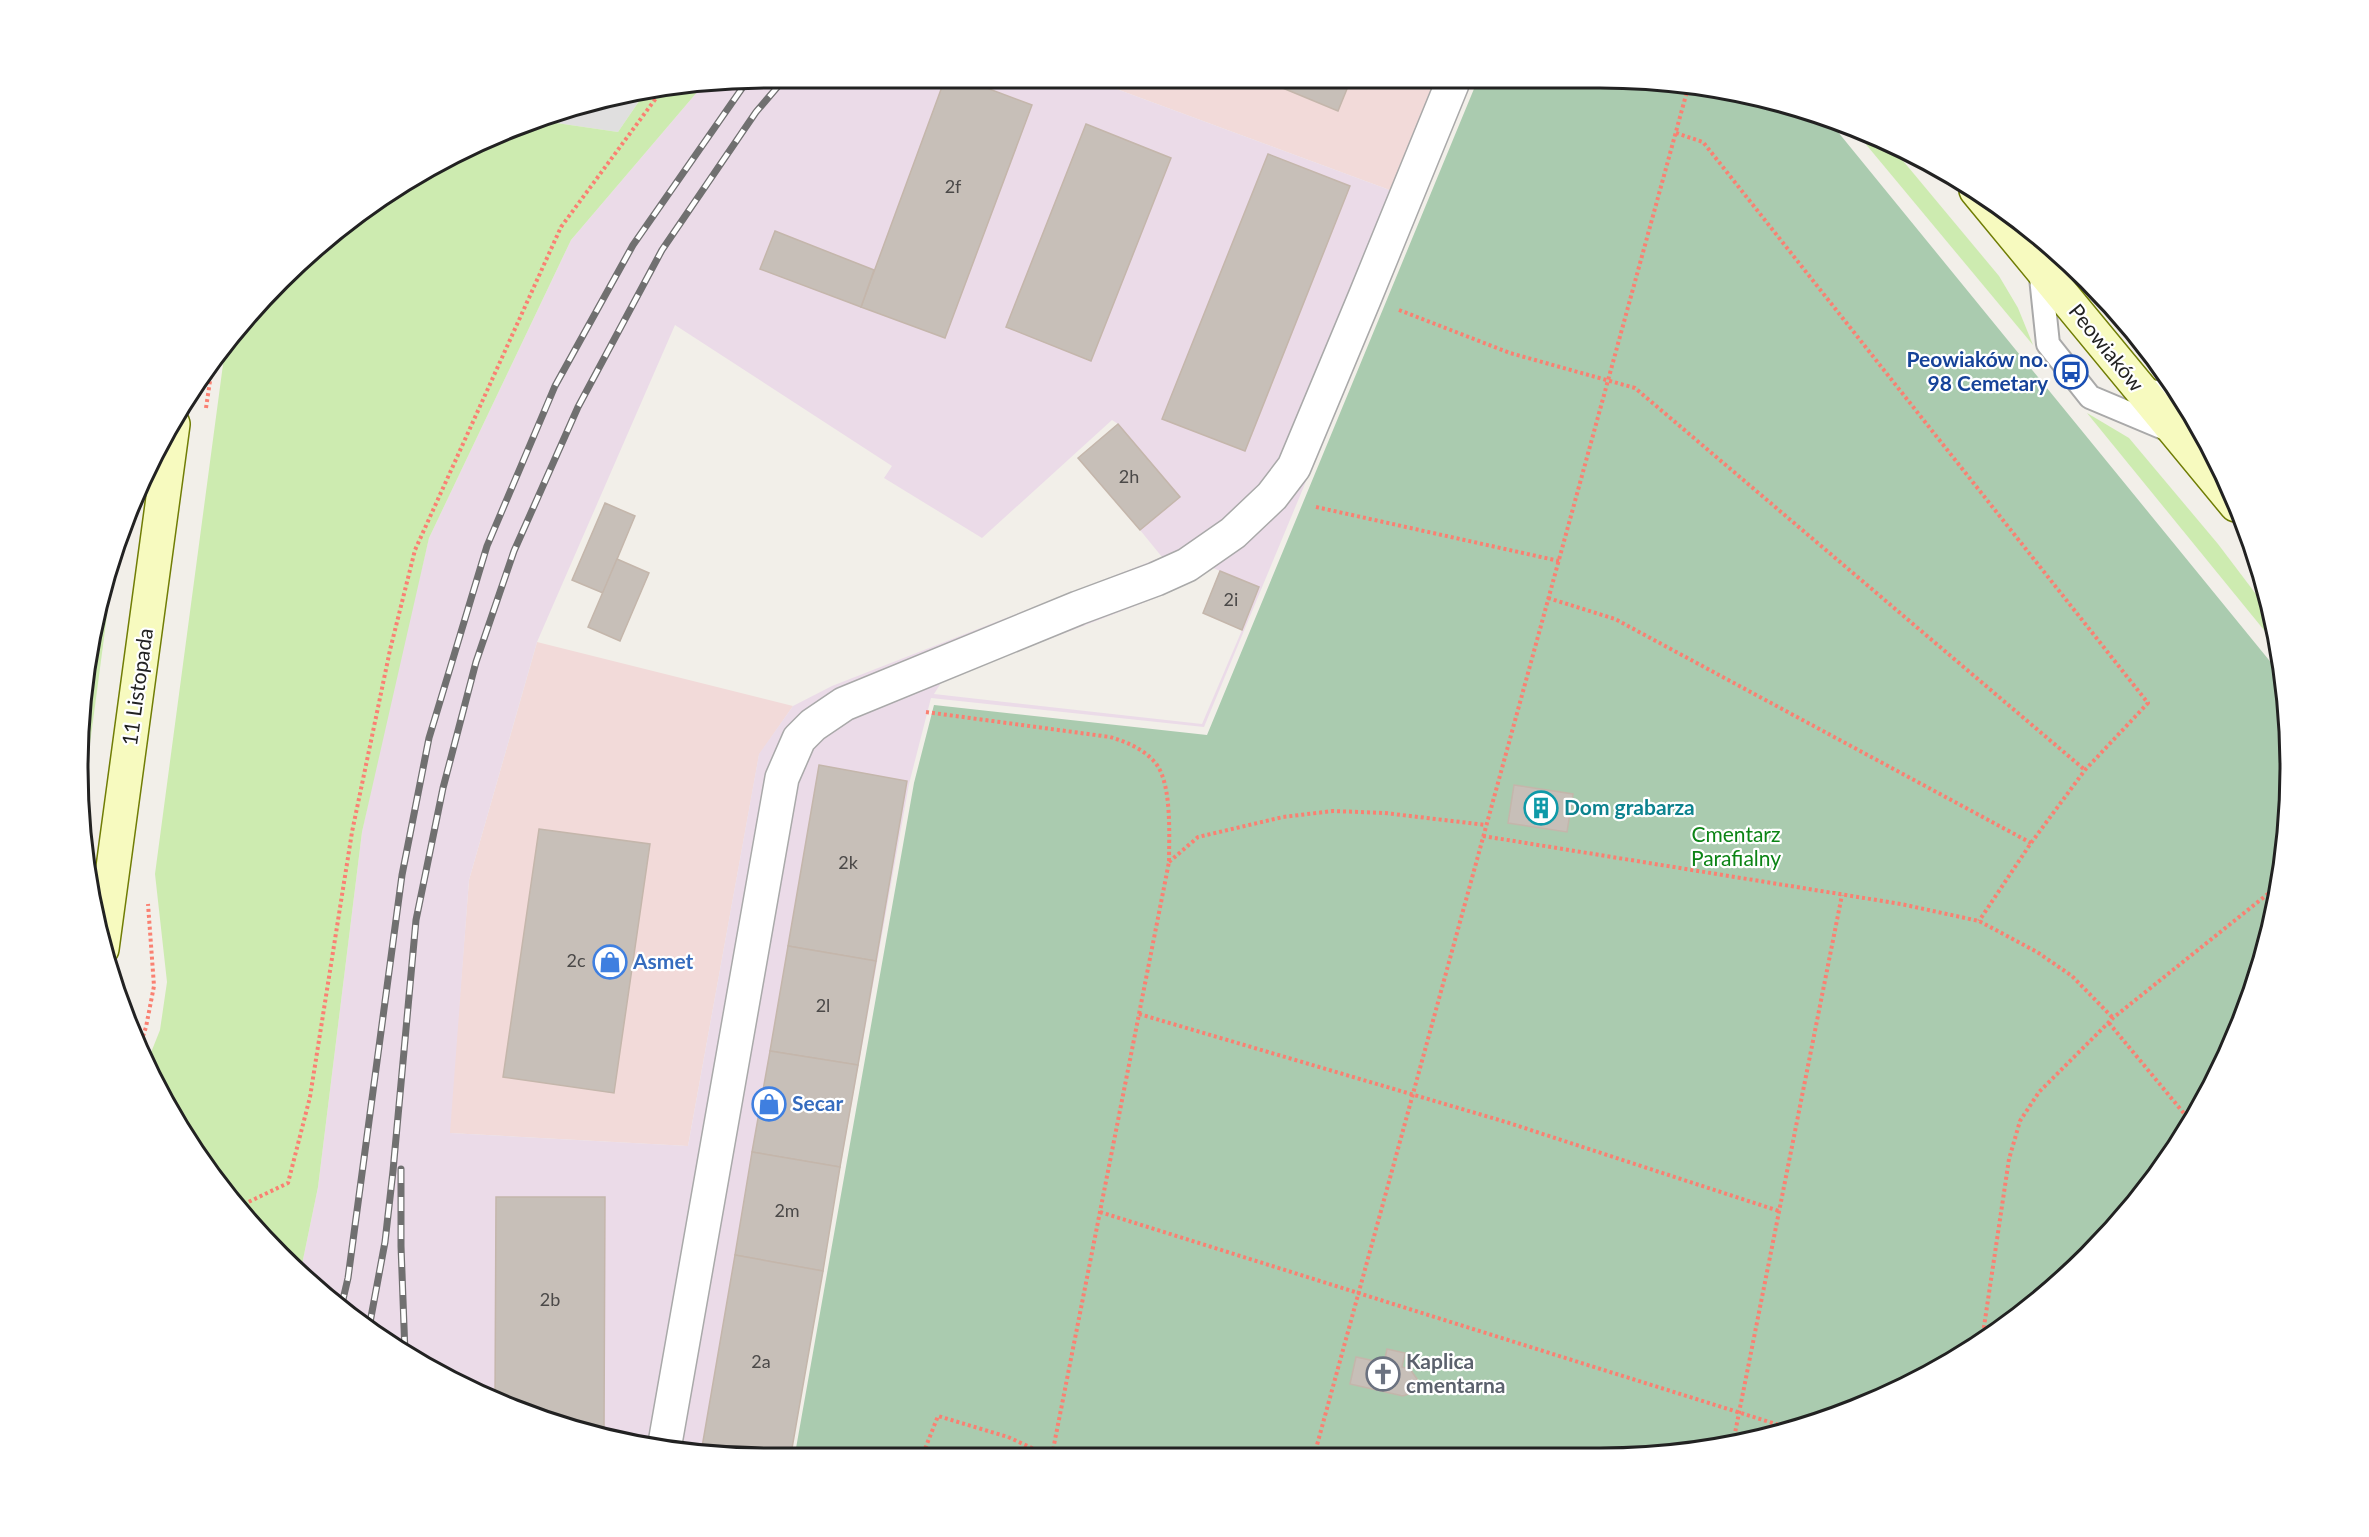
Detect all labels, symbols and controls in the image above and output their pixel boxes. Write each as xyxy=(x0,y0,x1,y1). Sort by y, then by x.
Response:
house number: 2f xyxy=(945,175,962,197)
street label: Peowiaków xyxy=(2064,298,2150,396)
place label: Peowiaków no. 98 Cemetary xyxy=(1907,346,2049,395)
bus stop icon: Peowiaków no. 98 Cemetary xyxy=(2053,354,2089,390)
house number: 2h xyxy=(1119,465,1139,487)
house number: 2i xyxy=(1224,588,1238,610)
street label: 11 Listopada xyxy=(116,626,157,747)
building icon: Dom grabarza xyxy=(1523,790,1559,826)
place label: Dom grabarza xyxy=(1564,794,1695,819)
park label: Cmentarz Parafialny xyxy=(1691,821,1781,870)
house number: 2k xyxy=(838,851,859,873)
shop icon: Asmet xyxy=(592,944,628,980)
place label: Asmet xyxy=(632,948,694,973)
house number: 2c xyxy=(566,949,586,971)
house number: 2l xyxy=(816,994,830,1016)
shop icon: Secar xyxy=(751,1086,787,1122)
place label: Secar xyxy=(792,1090,843,1115)
house number: 2m xyxy=(774,1199,800,1221)
house number: 2b xyxy=(540,1288,560,1310)
place label: Kaplica cmentarna xyxy=(1406,1348,1505,1397)
house number: 2a xyxy=(751,1350,771,1372)
church icon: Kaplica cmentarna xyxy=(1365,1356,1401,1392)

